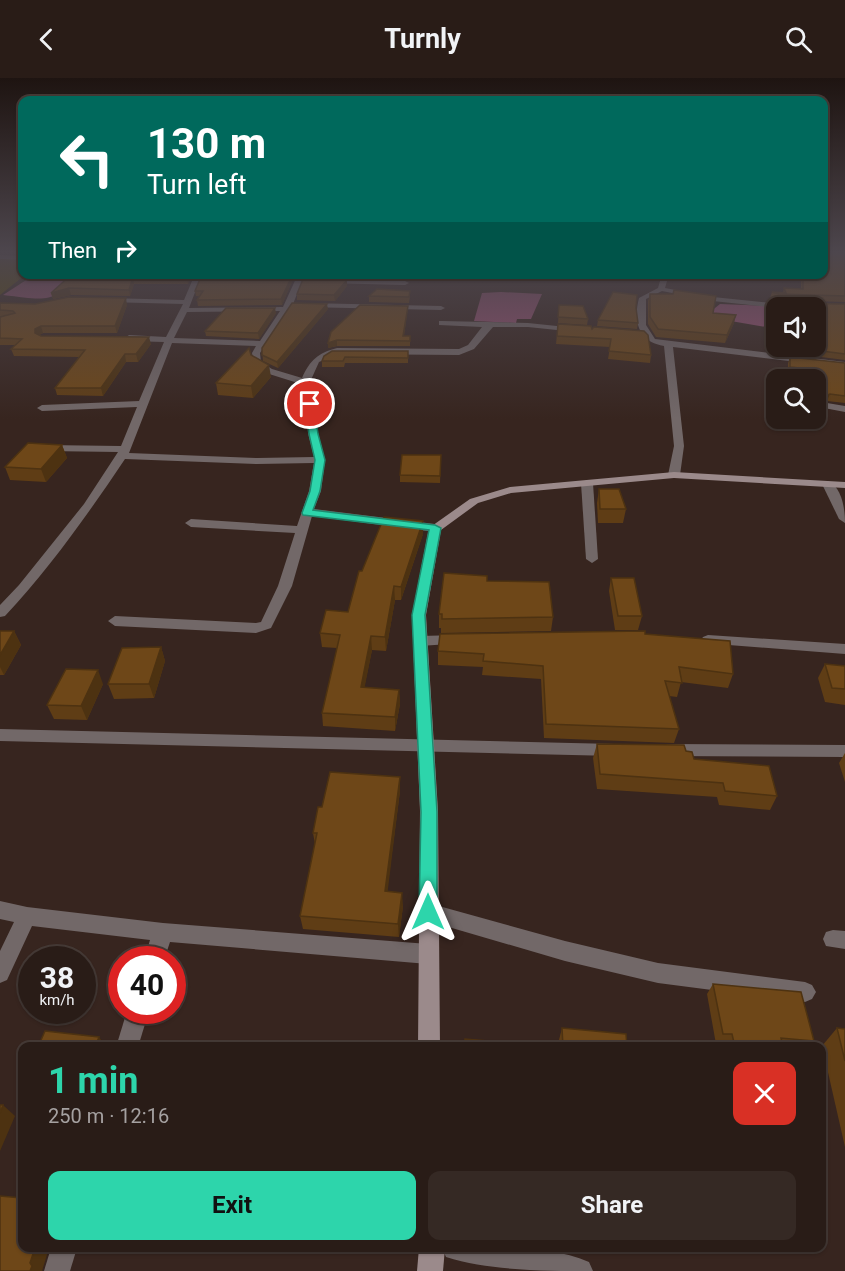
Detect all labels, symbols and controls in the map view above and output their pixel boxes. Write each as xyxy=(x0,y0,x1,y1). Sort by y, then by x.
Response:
icon: back xyxy=(30,23,63,56)
text: Turnly xyxy=(384,23,461,55)
icon: search xyxy=(782,23,815,56)
text: 130 m xyxy=(147,119,266,168)
icon: left xyxy=(48,120,126,198)
text: Turn left xyxy=(147,169,247,201)
icon: right xyxy=(109,234,142,267)
text: Then xyxy=(48,238,97,263)
map controls xyxy=(766,297,826,429)
button: sound xyxy=(766,297,826,357)
button: search xyxy=(766,369,826,429)
pin xyxy=(284,378,335,429)
icon: arrive xyxy=(293,387,326,420)
position arrow xyxy=(396,880,460,944)
speed limit sign: 40 xyxy=(108,946,186,1024)
text: 38 xyxy=(40,960,74,995)
text: km/h xyxy=(39,991,75,1009)
text: 1 min xyxy=(48,1060,139,1102)
button: close xyxy=(733,1062,796,1125)
text: 250 m · 12:16 xyxy=(48,1104,169,1128)
button: Exit xyxy=(48,1171,416,1240)
button: Share xyxy=(428,1171,796,1240)

